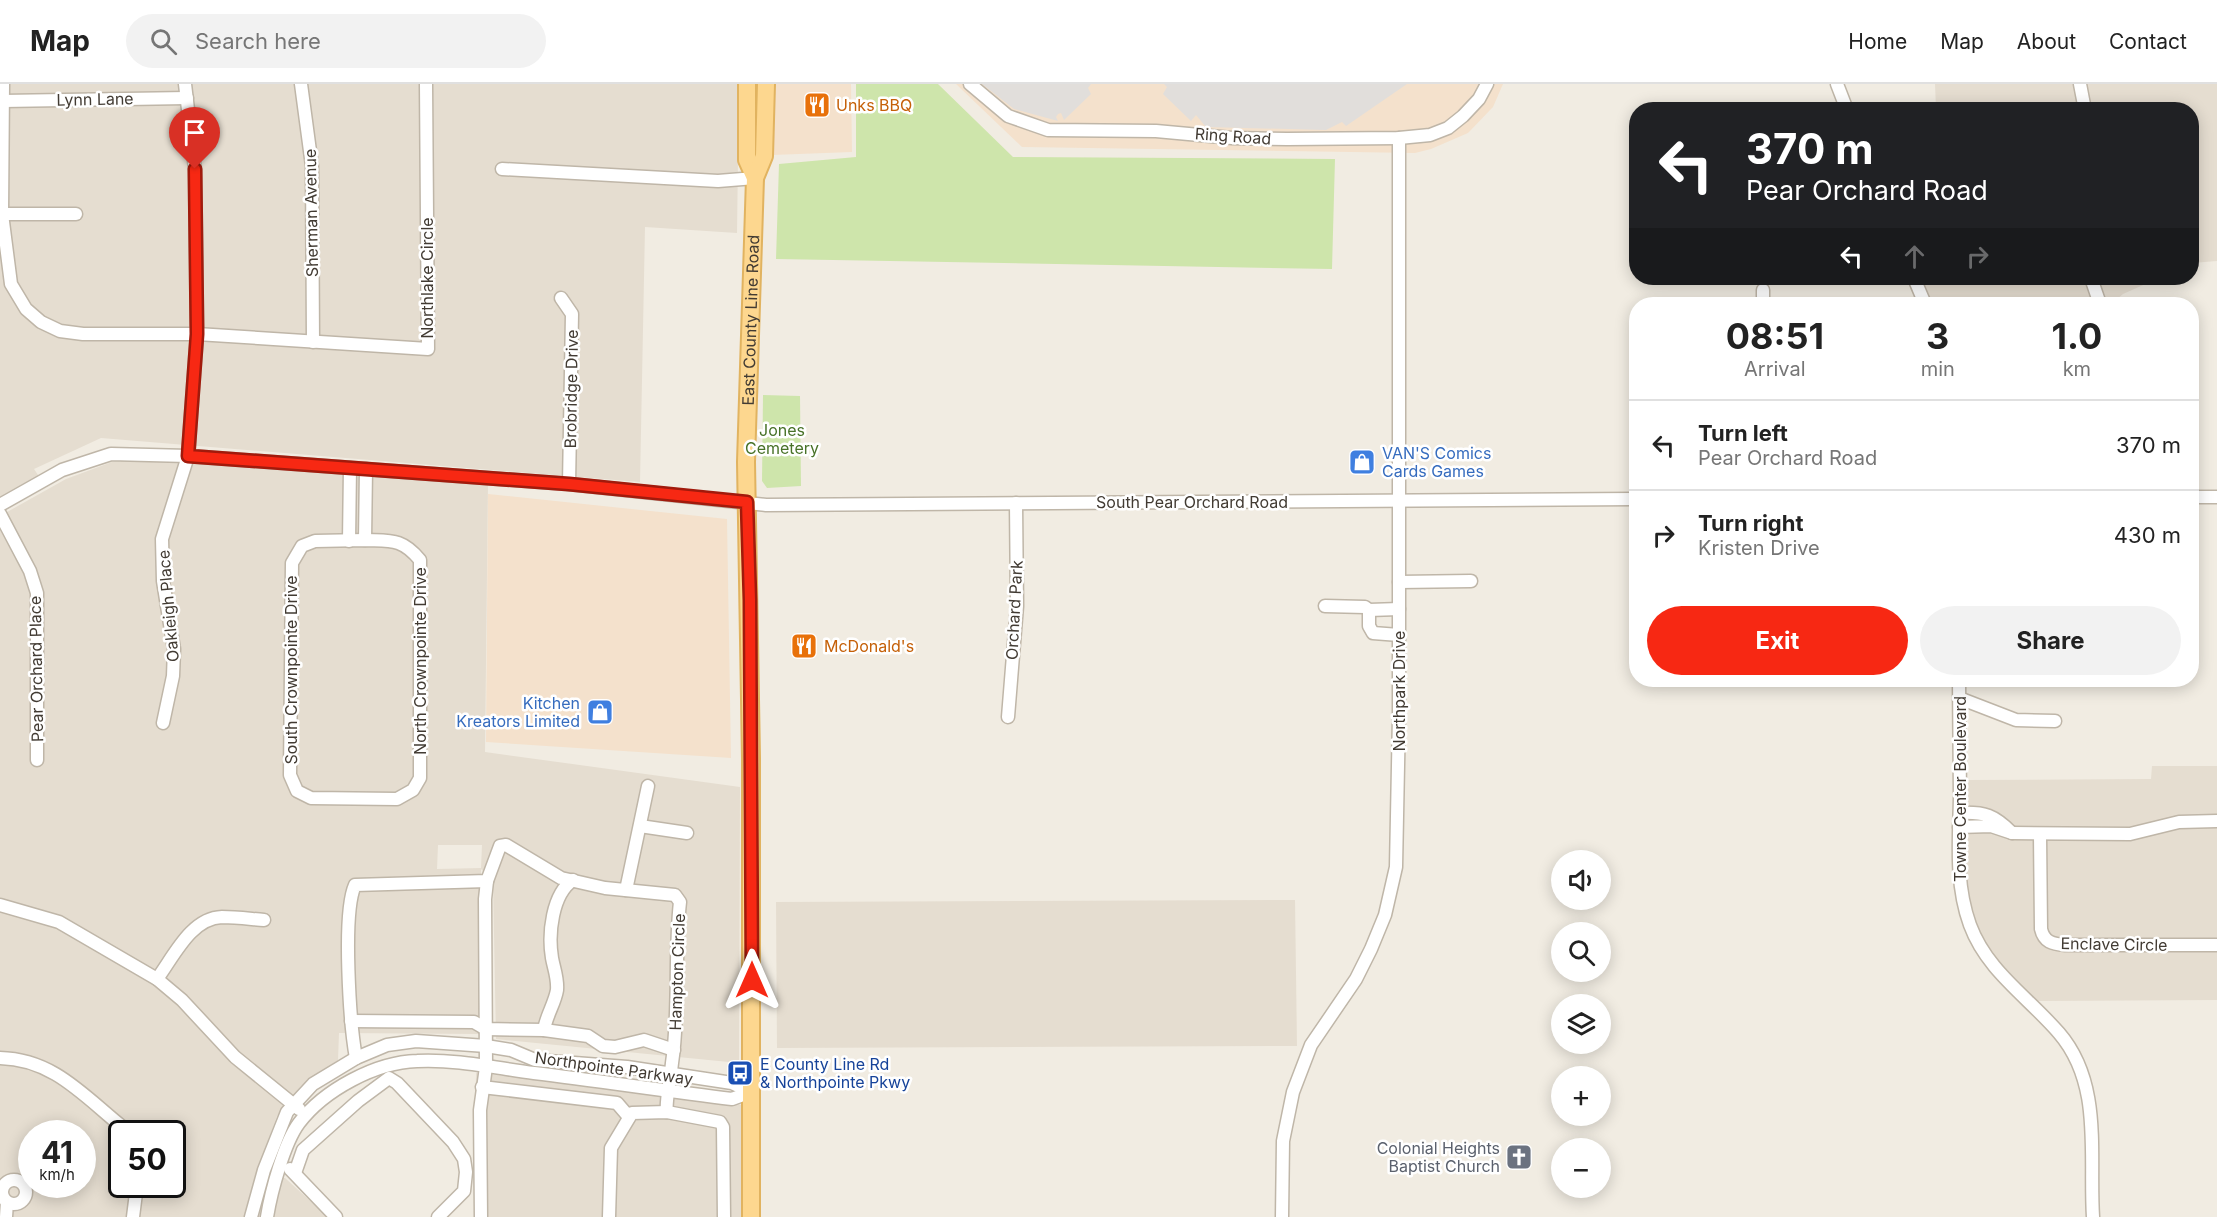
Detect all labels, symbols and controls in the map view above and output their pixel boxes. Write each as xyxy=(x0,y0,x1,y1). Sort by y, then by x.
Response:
search box xyxy=(126,14,546,68)
text: Map xyxy=(30,24,90,58)
icon: search xyxy=(147,25,180,58)
text: Search here xyxy=(195,28,321,54)
text: Home xyxy=(1848,29,1907,54)
text: Map xyxy=(1940,29,1984,54)
text: About xyxy=(2017,29,2076,54)
text: Contact xyxy=(2109,29,2187,54)
street label: Lynn Lane xyxy=(56,88,134,110)
restaurant icon: Unks BBQ xyxy=(802,90,832,120)
place label: Unks BBQ xyxy=(836,95,912,115)
pin xyxy=(169,107,220,169)
icon: arrive xyxy=(178,116,211,149)
street label: Ring Road xyxy=(1194,123,1272,149)
text: 370 m xyxy=(1746,123,1873,174)
icon: left xyxy=(1647,126,1725,204)
street label: Sherman Avenue xyxy=(300,149,322,277)
text: Pear Orchard Road xyxy=(1746,174,1988,207)
street label: Northlake Circle xyxy=(417,217,437,339)
street label: East County Line Road xyxy=(738,234,763,406)
icon: left xyxy=(1835,240,1868,273)
icon: ahead xyxy=(1898,240,1931,273)
icon: right xyxy=(1961,240,1994,273)
text: 08:51 xyxy=(1726,314,1824,358)
text: 3 xyxy=(1926,314,1949,358)
text: 1.0 xyxy=(2052,314,2102,358)
street label: Brobridge Drive xyxy=(560,329,582,449)
text: Arrival xyxy=(1744,357,1806,381)
text: min xyxy=(1921,357,1955,381)
text: km xyxy=(2063,357,2091,381)
park label: Jones Cemetery xyxy=(745,420,819,458)
text: Turn left xyxy=(1698,420,1788,446)
icon: left xyxy=(1647,429,1680,462)
text: 370 m xyxy=(2116,432,2181,458)
place label: VAN'S Comics Cards Games xyxy=(1382,443,1491,481)
text: Pear Orchard Road xyxy=(1698,446,1877,470)
shop icon: VAN'S Comics Cards Games xyxy=(1347,447,1377,477)
street label: South Pear Orchard Road xyxy=(1096,492,1288,512)
text: Turn right xyxy=(1698,510,1804,536)
icon: right xyxy=(1647,519,1680,552)
text: 430 m xyxy=(2114,522,2181,548)
text: Kristen Drive xyxy=(1698,536,1820,560)
street label: Oakleigh Place xyxy=(153,549,183,663)
street label: Orchard Park xyxy=(1001,559,1027,660)
street label: North Crownpointe Drive xyxy=(410,567,430,755)
street label: South Crownpointe Drive xyxy=(281,575,301,765)
street label: Pear Orchard Place xyxy=(25,596,47,742)
button: Exit xyxy=(1647,606,1908,675)
button: Share xyxy=(1920,606,2181,675)
restaurant icon: McDonald's xyxy=(789,631,819,661)
street label: Northpark Drive xyxy=(1389,631,1409,751)
place label: McDonald's xyxy=(824,636,914,656)
place label: Kitchen Kreators Limited xyxy=(456,693,580,731)
street label: Towne Center Boulevard xyxy=(1950,696,1970,882)
shop icon: Kitchen Kreators Limited xyxy=(585,697,615,727)
map controls xyxy=(1551,850,1611,1198)
button: sound xyxy=(1551,850,1611,910)
street label: Hampton Circle xyxy=(665,913,689,1031)
button: search xyxy=(1551,922,1611,982)
street label: Enclave Circle xyxy=(2060,933,2168,955)
position arrow xyxy=(720,948,784,1012)
button: layers xyxy=(1551,994,1611,1054)
street label: Northpointe Parkway xyxy=(534,1047,694,1089)
place label: E County Line Rd & Northpointe Pkwy xyxy=(760,1054,910,1092)
bus stop icon: E County Line Rd & Northpointe Pkwy xyxy=(725,1058,755,1088)
button: + xyxy=(1551,1066,1611,1126)
speed limit sign: 50 xyxy=(108,1120,186,1198)
text: 41 xyxy=(41,1134,73,1170)
place label: Colonial Heights Baptist Church xyxy=(1377,1138,1500,1176)
button: − xyxy=(1551,1138,1611,1198)
church icon: Colonial Heights Baptist Church xyxy=(1504,1142,1534,1172)
text: km/h xyxy=(39,1165,75,1184)

